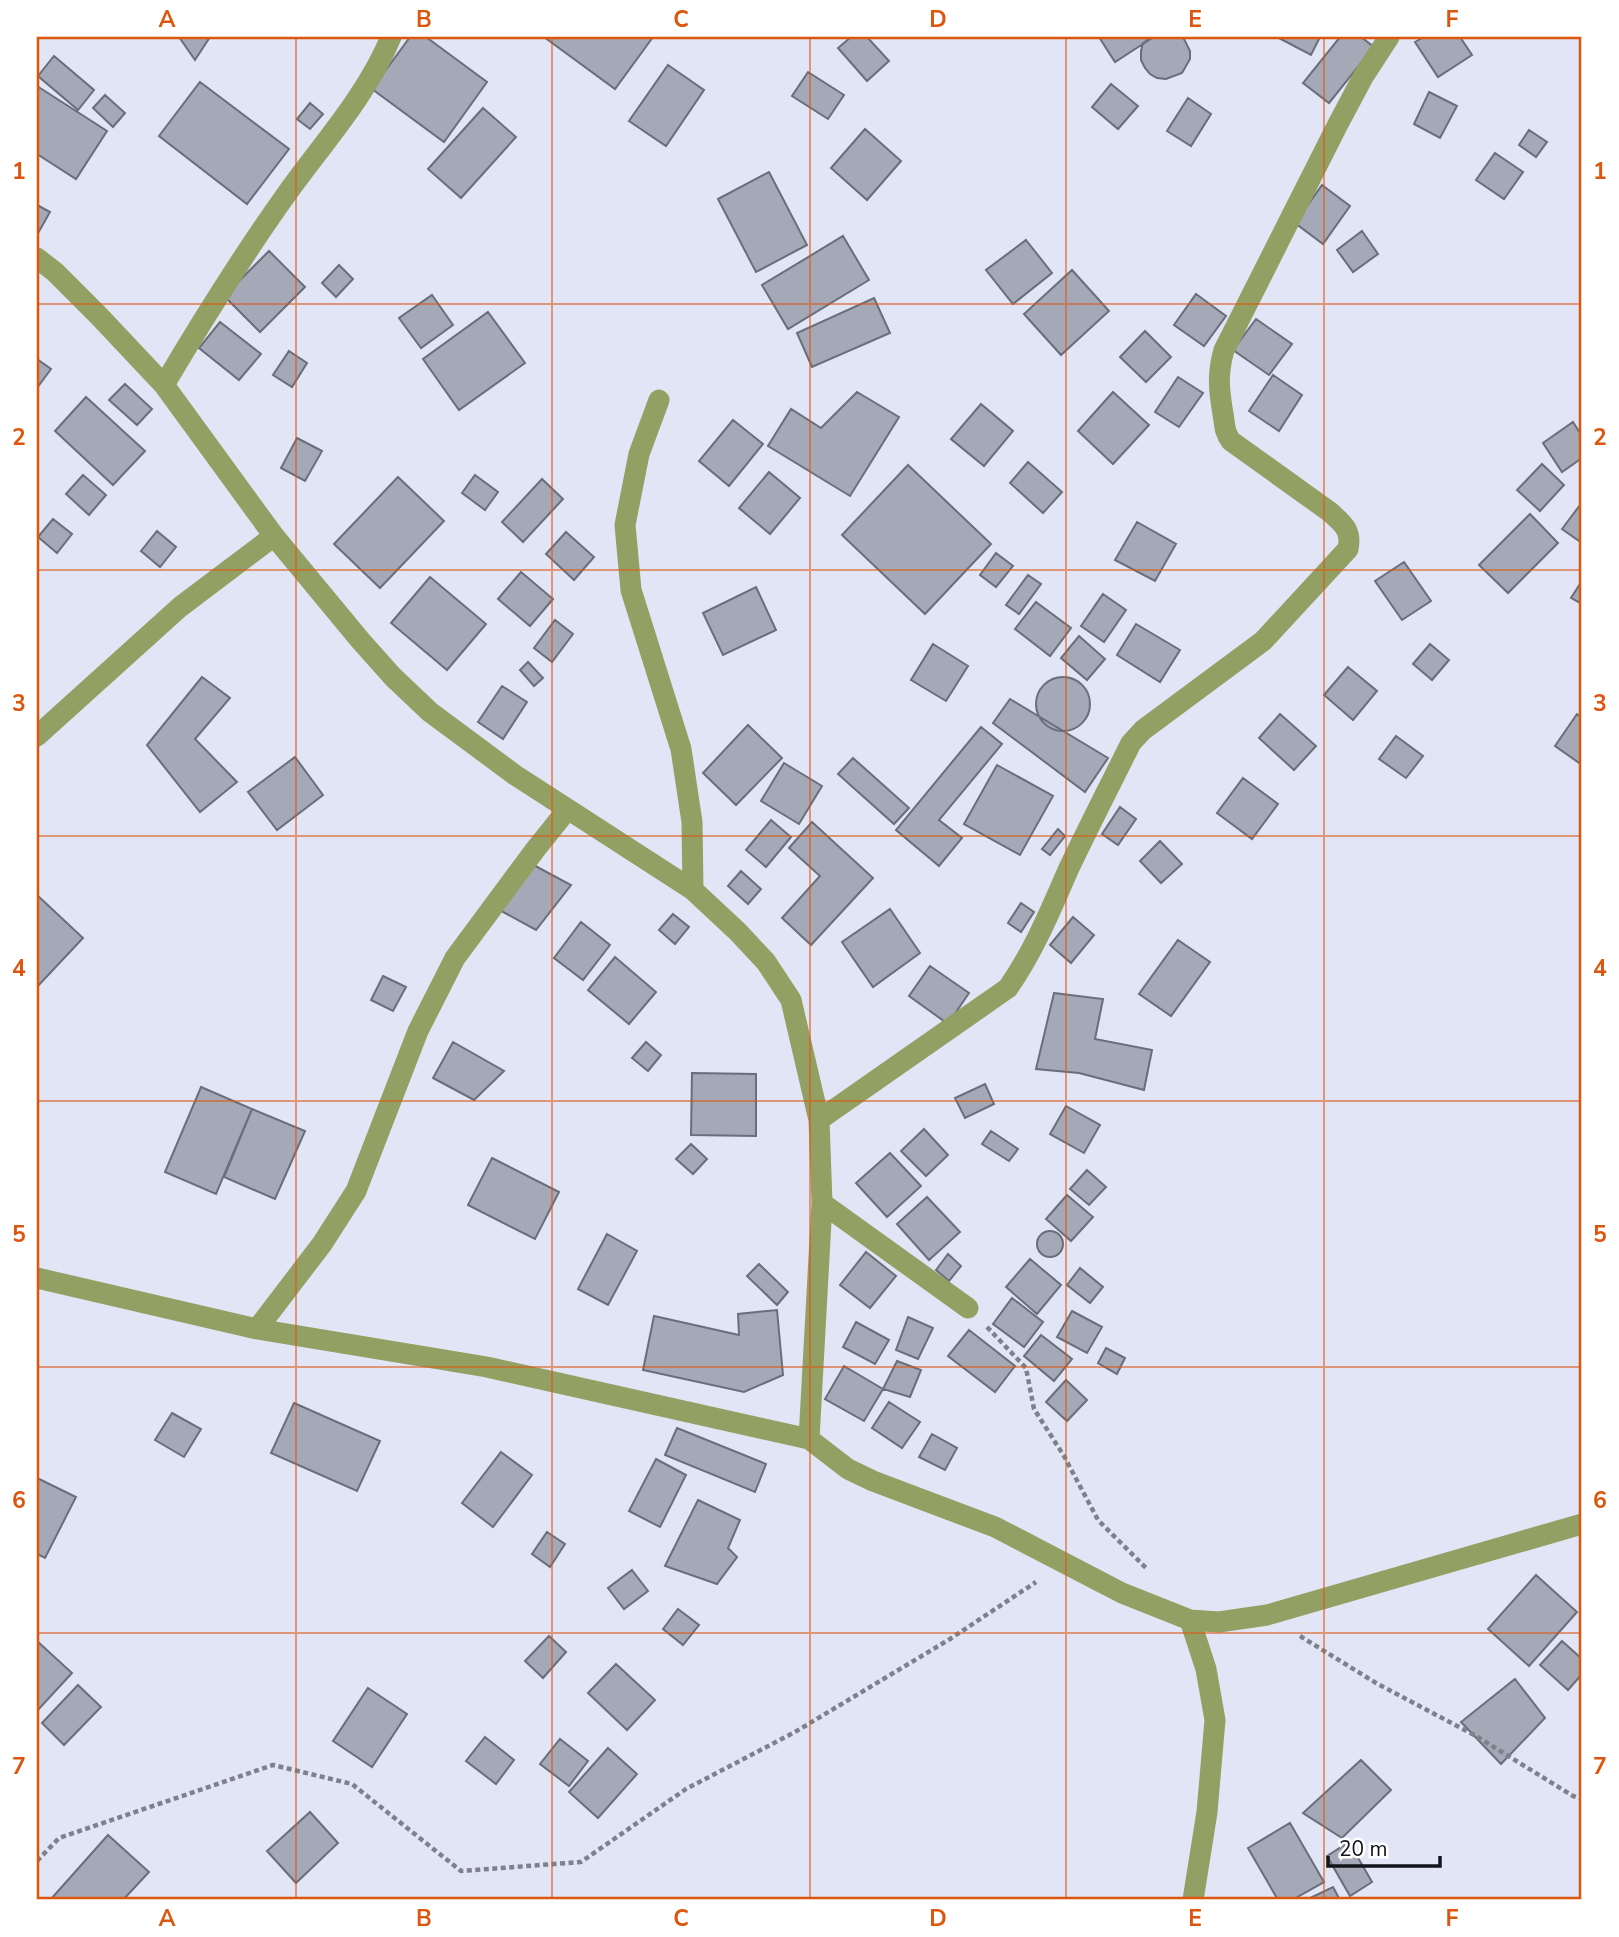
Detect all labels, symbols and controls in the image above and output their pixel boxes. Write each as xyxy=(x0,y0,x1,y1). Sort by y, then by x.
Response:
text: A xyxy=(158,4,176,35)
text: B xyxy=(416,4,432,35)
text: C xyxy=(673,4,689,35)
text: D xyxy=(929,4,947,35)
text: E xyxy=(1188,4,1202,35)
text: F xyxy=(1446,4,1459,35)
text: 1 xyxy=(12,156,26,187)
text: 1 xyxy=(1593,156,1607,187)
text: 2 xyxy=(12,422,26,453)
text: 2 xyxy=(1593,422,1607,453)
text: 3 xyxy=(12,688,26,719)
text: 3 xyxy=(1593,688,1607,719)
text: 4 xyxy=(12,953,26,984)
text: 4 xyxy=(1593,953,1607,984)
text: 5 xyxy=(12,1219,26,1250)
text: 5 xyxy=(1593,1219,1607,1250)
text: 6 xyxy=(12,1485,26,1516)
text: 6 xyxy=(1593,1485,1607,1516)
text: 7 xyxy=(12,1751,26,1782)
text: 7 xyxy=(1593,1751,1607,1782)
scale bar xyxy=(1328,1825,1440,1869)
text: 20 m xyxy=(1339,1835,1388,1863)
text: A xyxy=(158,1903,176,1934)
text: B xyxy=(416,1903,432,1934)
text: C xyxy=(673,1903,689,1934)
text: D xyxy=(929,1903,947,1934)
text: E xyxy=(1188,1903,1202,1934)
text: F xyxy=(1446,1903,1459,1934)

